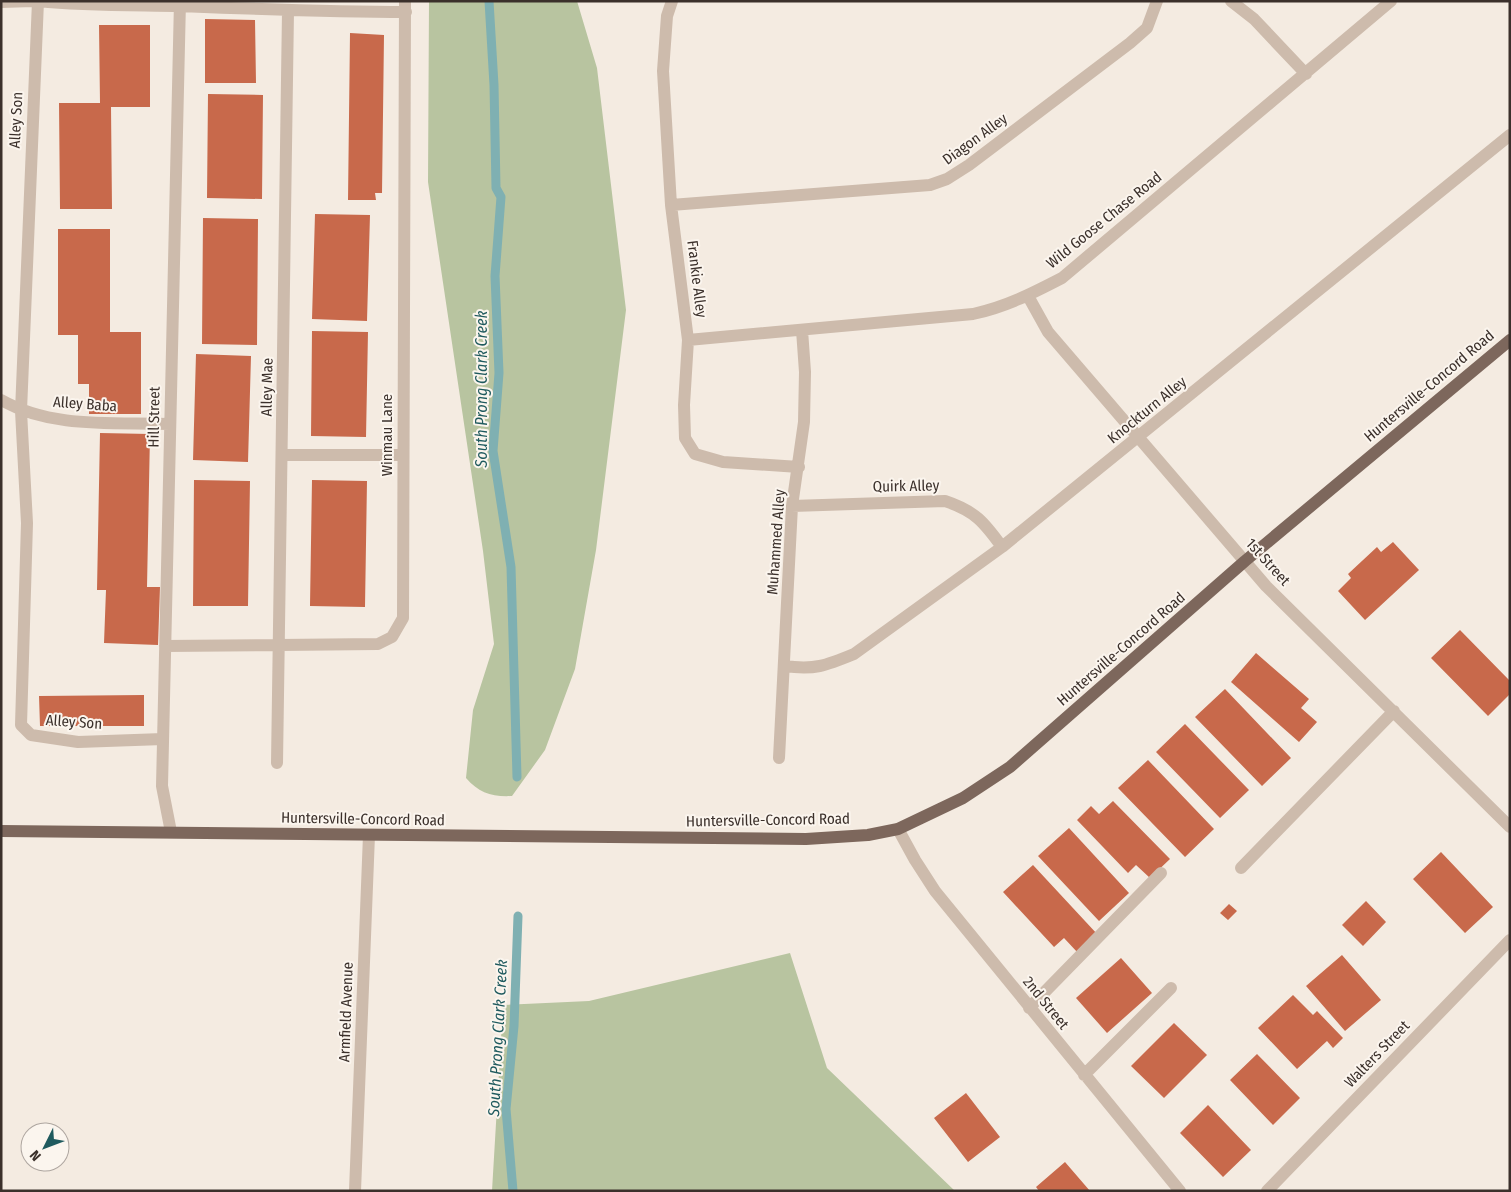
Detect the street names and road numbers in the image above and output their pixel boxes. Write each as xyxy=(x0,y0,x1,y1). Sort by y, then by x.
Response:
street label: Alley Son xyxy=(6,91,26,149)
street label: Diagon Alley xyxy=(939,109,1011,169)
street label: Wild Goose Chase Road xyxy=(1043,168,1165,272)
street label: Frankie Alley xyxy=(683,239,711,319)
street label: Huntersville-Concord Road xyxy=(1360,326,1498,446)
street label: Alley Mae xyxy=(257,357,277,417)
street label: Knockturn Alley xyxy=(1104,373,1190,447)
street label: Hill Street xyxy=(144,386,164,448)
street label: Alley Baba xyxy=(52,393,118,415)
street label: Winmau Lane xyxy=(378,394,396,476)
street label: Quirk Alley xyxy=(873,476,940,496)
street label: Muhammed Alley xyxy=(763,488,789,595)
street label: 1st Street xyxy=(1242,535,1294,589)
street label: Huntersville-Concord Road xyxy=(1053,588,1189,710)
street label: Alley Son xyxy=(45,711,103,733)
street label: Huntersville-Concord Road xyxy=(281,809,445,829)
street label: Huntersville-Concord Road xyxy=(686,810,850,830)
street label: Armfield Avenue xyxy=(335,961,357,1063)
street label: 2nd Street xyxy=(1019,973,1073,1033)
street label: Walters Street xyxy=(1341,1017,1413,1091)

